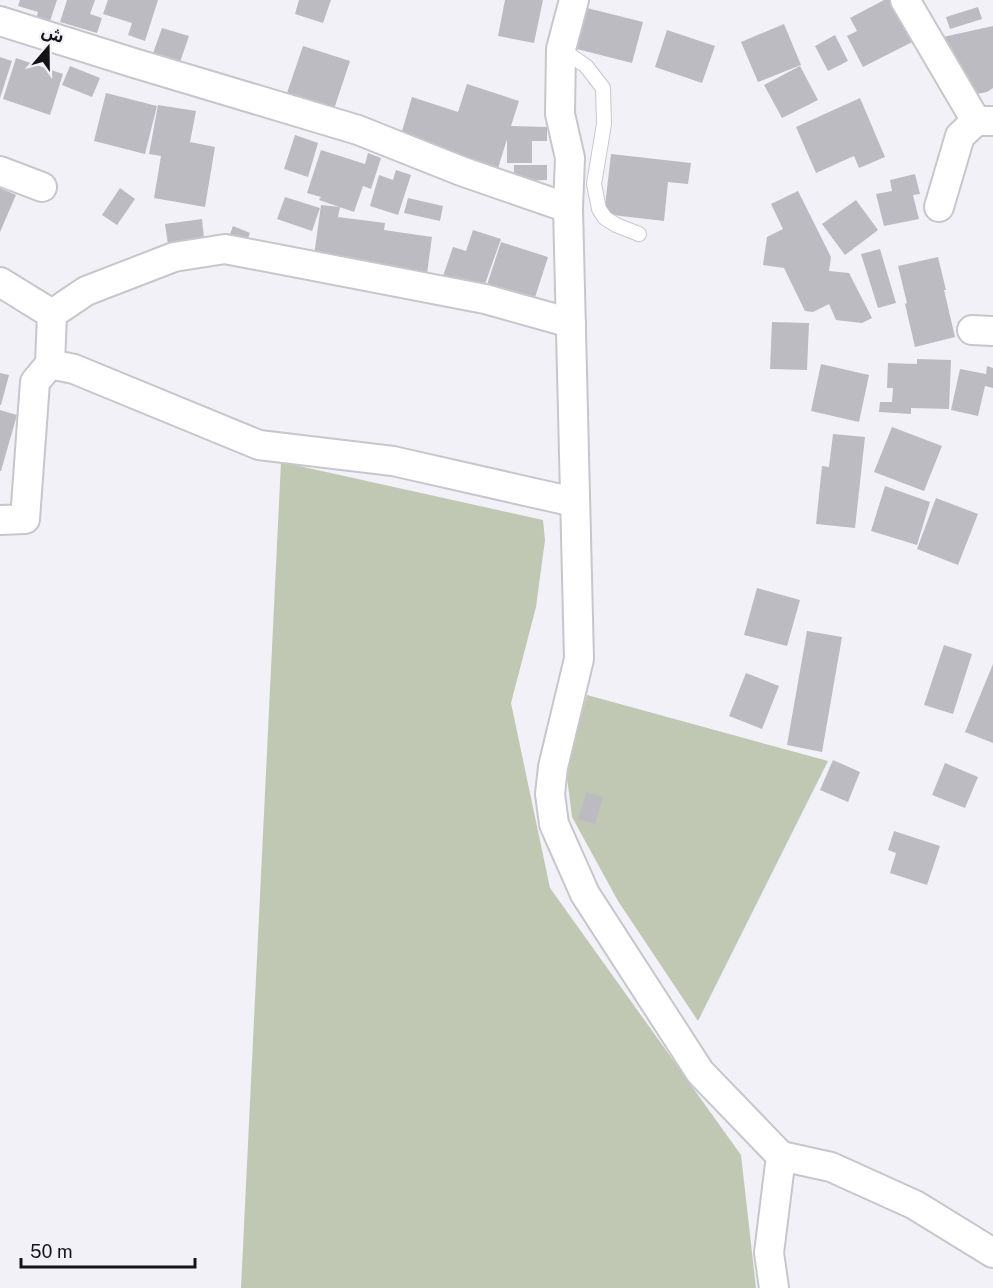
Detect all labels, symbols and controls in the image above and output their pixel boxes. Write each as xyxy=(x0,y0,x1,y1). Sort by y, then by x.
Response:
north arrow xyxy=(18,18,78,78)
text: ش xyxy=(39,22,67,47)
scale bar xyxy=(21,1231,195,1269)
text: 50 m xyxy=(30,1241,73,1262)

